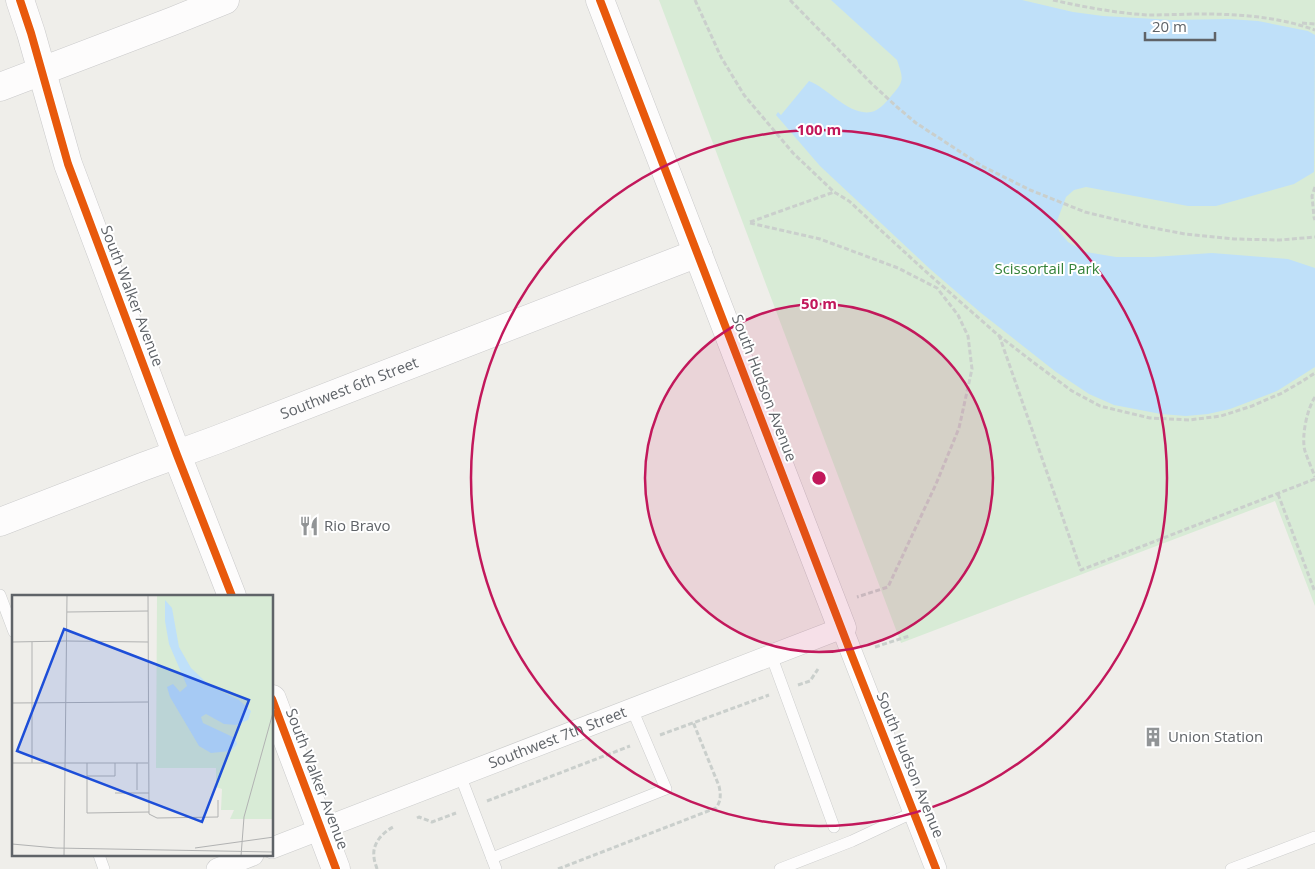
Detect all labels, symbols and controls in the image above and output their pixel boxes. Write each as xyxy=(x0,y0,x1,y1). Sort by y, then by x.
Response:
scale bar xyxy=(1145,10,1215,42)
text: 20 m xyxy=(1152,16,1187,36)
text: 100 m xyxy=(797,119,841,139)
street label: South Walker Avenue xyxy=(97,222,169,369)
park label: Scissortail Park xyxy=(994,258,1100,278)
text: 50 m xyxy=(801,293,837,313)
street label: South Hudson Avenue xyxy=(728,311,802,464)
street label: Southwest 6th Street xyxy=(277,352,421,423)
centre of rings xyxy=(810,469,828,487)
restaurant icon: Rio Bravo xyxy=(298,515,320,537)
place label: Rio Bravo xyxy=(324,515,391,535)
inset map xyxy=(12,595,274,856)
street label: South Hudson Avenue xyxy=(872,689,949,841)
street label: Southwest 7th Street xyxy=(485,701,629,773)
street label: South Walker Avenue xyxy=(282,705,354,852)
building icon: Union Station xyxy=(1142,726,1164,748)
place label: Union Station xyxy=(1168,726,1263,746)

